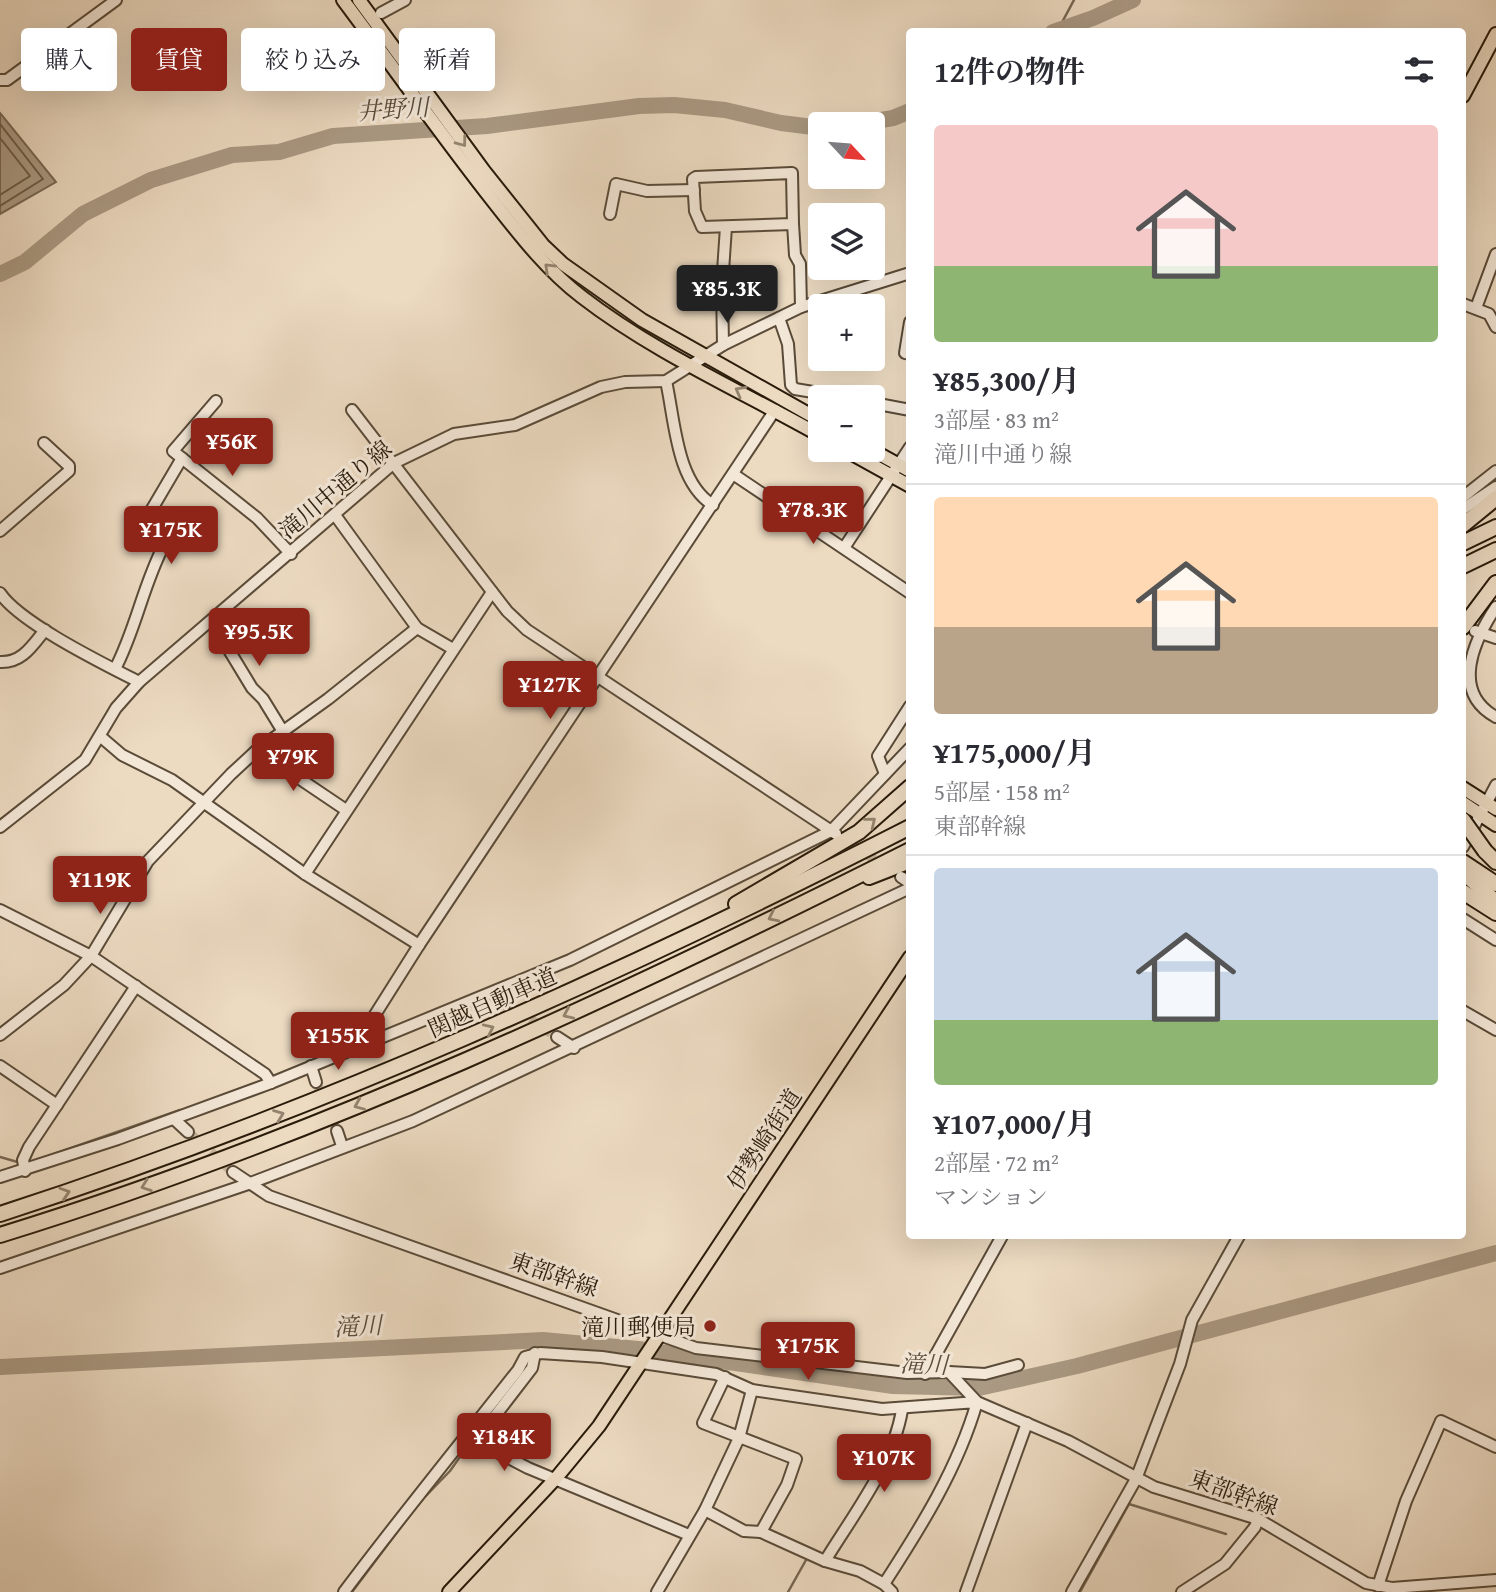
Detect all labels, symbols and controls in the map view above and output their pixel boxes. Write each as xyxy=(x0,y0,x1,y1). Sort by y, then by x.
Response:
chip: 購入 xyxy=(21,28,117,91)
chip: 賃貸 xyxy=(131,28,227,91)
chip: 絞り込み xyxy=(241,28,385,91)
chip: 新着 xyxy=(399,28,495,91)
text: 12件の物件 xyxy=(934,49,1085,93)
icon: filters xyxy=(1400,51,1438,89)
water label: 井野川 xyxy=(356,89,433,129)
north arrow xyxy=(808,112,886,189)
map controls xyxy=(808,112,885,462)
one-way arrow xyxy=(454,134,466,147)
icon: home xyxy=(1123,171,1249,297)
button: layers xyxy=(808,203,885,280)
one-way arrow xyxy=(544,264,557,277)
pin: ¥85.3K xyxy=(670,266,784,325)
text: ¥85.3K xyxy=(693,271,761,304)
button: + xyxy=(808,294,885,371)
text: ¥85,300/月 xyxy=(934,358,1080,402)
button: − xyxy=(808,385,885,462)
one-way arrow xyxy=(734,386,747,399)
text: 3部屋 · 83 m² xyxy=(934,403,1059,436)
pin: ¥56K xyxy=(191,419,273,478)
text: ¥56K xyxy=(207,424,257,457)
street label: 滝川中通り線 xyxy=(272,432,398,546)
text: 滝川中通り線 xyxy=(934,437,1072,470)
pin: ¥78.3K xyxy=(756,486,870,546)
text: ¥78.3K xyxy=(779,492,847,525)
pin: ¥175K xyxy=(122,506,220,566)
text: ¥175K xyxy=(140,512,202,545)
icon: home xyxy=(1123,543,1249,669)
pin: ¥95.5K xyxy=(202,608,316,668)
text: ¥95.5K xyxy=(225,614,293,647)
pin: ¥127K xyxy=(501,662,599,721)
text: ¥127K xyxy=(519,667,581,700)
text: ¥175,000/月 xyxy=(934,730,1096,774)
pin: ¥79K xyxy=(252,734,334,793)
text: ¥79K xyxy=(268,739,318,772)
text: 5部屋 · 158 m² xyxy=(934,775,1070,808)
text: 東部幹線 xyxy=(934,809,1026,842)
one-way arrow xyxy=(863,817,875,830)
pin: ¥119K xyxy=(51,856,149,916)
text: ¥119K xyxy=(69,862,131,895)
one-way arrow xyxy=(768,909,780,923)
icon: home xyxy=(1123,914,1249,1040)
street label: 関越自動車道 xyxy=(422,959,562,1045)
one-way arrow xyxy=(562,1006,575,1020)
pin: ¥155K xyxy=(289,1012,387,1072)
text: ¥155K xyxy=(307,1018,369,1051)
one-way arrow xyxy=(482,1023,494,1037)
street label: 伊勢崎街道 xyxy=(719,1082,809,1196)
one-way arrow xyxy=(353,1096,365,1110)
text: ¥107,000/月 xyxy=(934,1101,1096,1145)
one-way arrow xyxy=(272,1109,284,1123)
text: 2部屋 · 72 m² xyxy=(934,1146,1059,1179)
one-way arrow xyxy=(141,1177,153,1191)
text: マンション xyxy=(934,1180,1048,1213)
one-way arrow xyxy=(58,1187,70,1201)
street label: 東部幹線 xyxy=(505,1243,603,1305)
water label: 滝川 xyxy=(333,1307,386,1345)
place label: 滝川郵便局 xyxy=(581,1310,696,1343)
marker: 滝川郵便局 xyxy=(702,1318,718,1334)
pin: ¥175K xyxy=(759,1322,857,1382)
text: ¥175K xyxy=(777,1328,839,1361)
water label: 滝川 xyxy=(899,1346,952,1382)
pin: ¥184K xyxy=(455,1414,553,1473)
text: ¥184K xyxy=(473,1419,535,1452)
pin: ¥107K xyxy=(835,1434,933,1494)
text: ¥107K xyxy=(853,1440,915,1473)
street label: 東部幹線 xyxy=(1185,1461,1283,1523)

